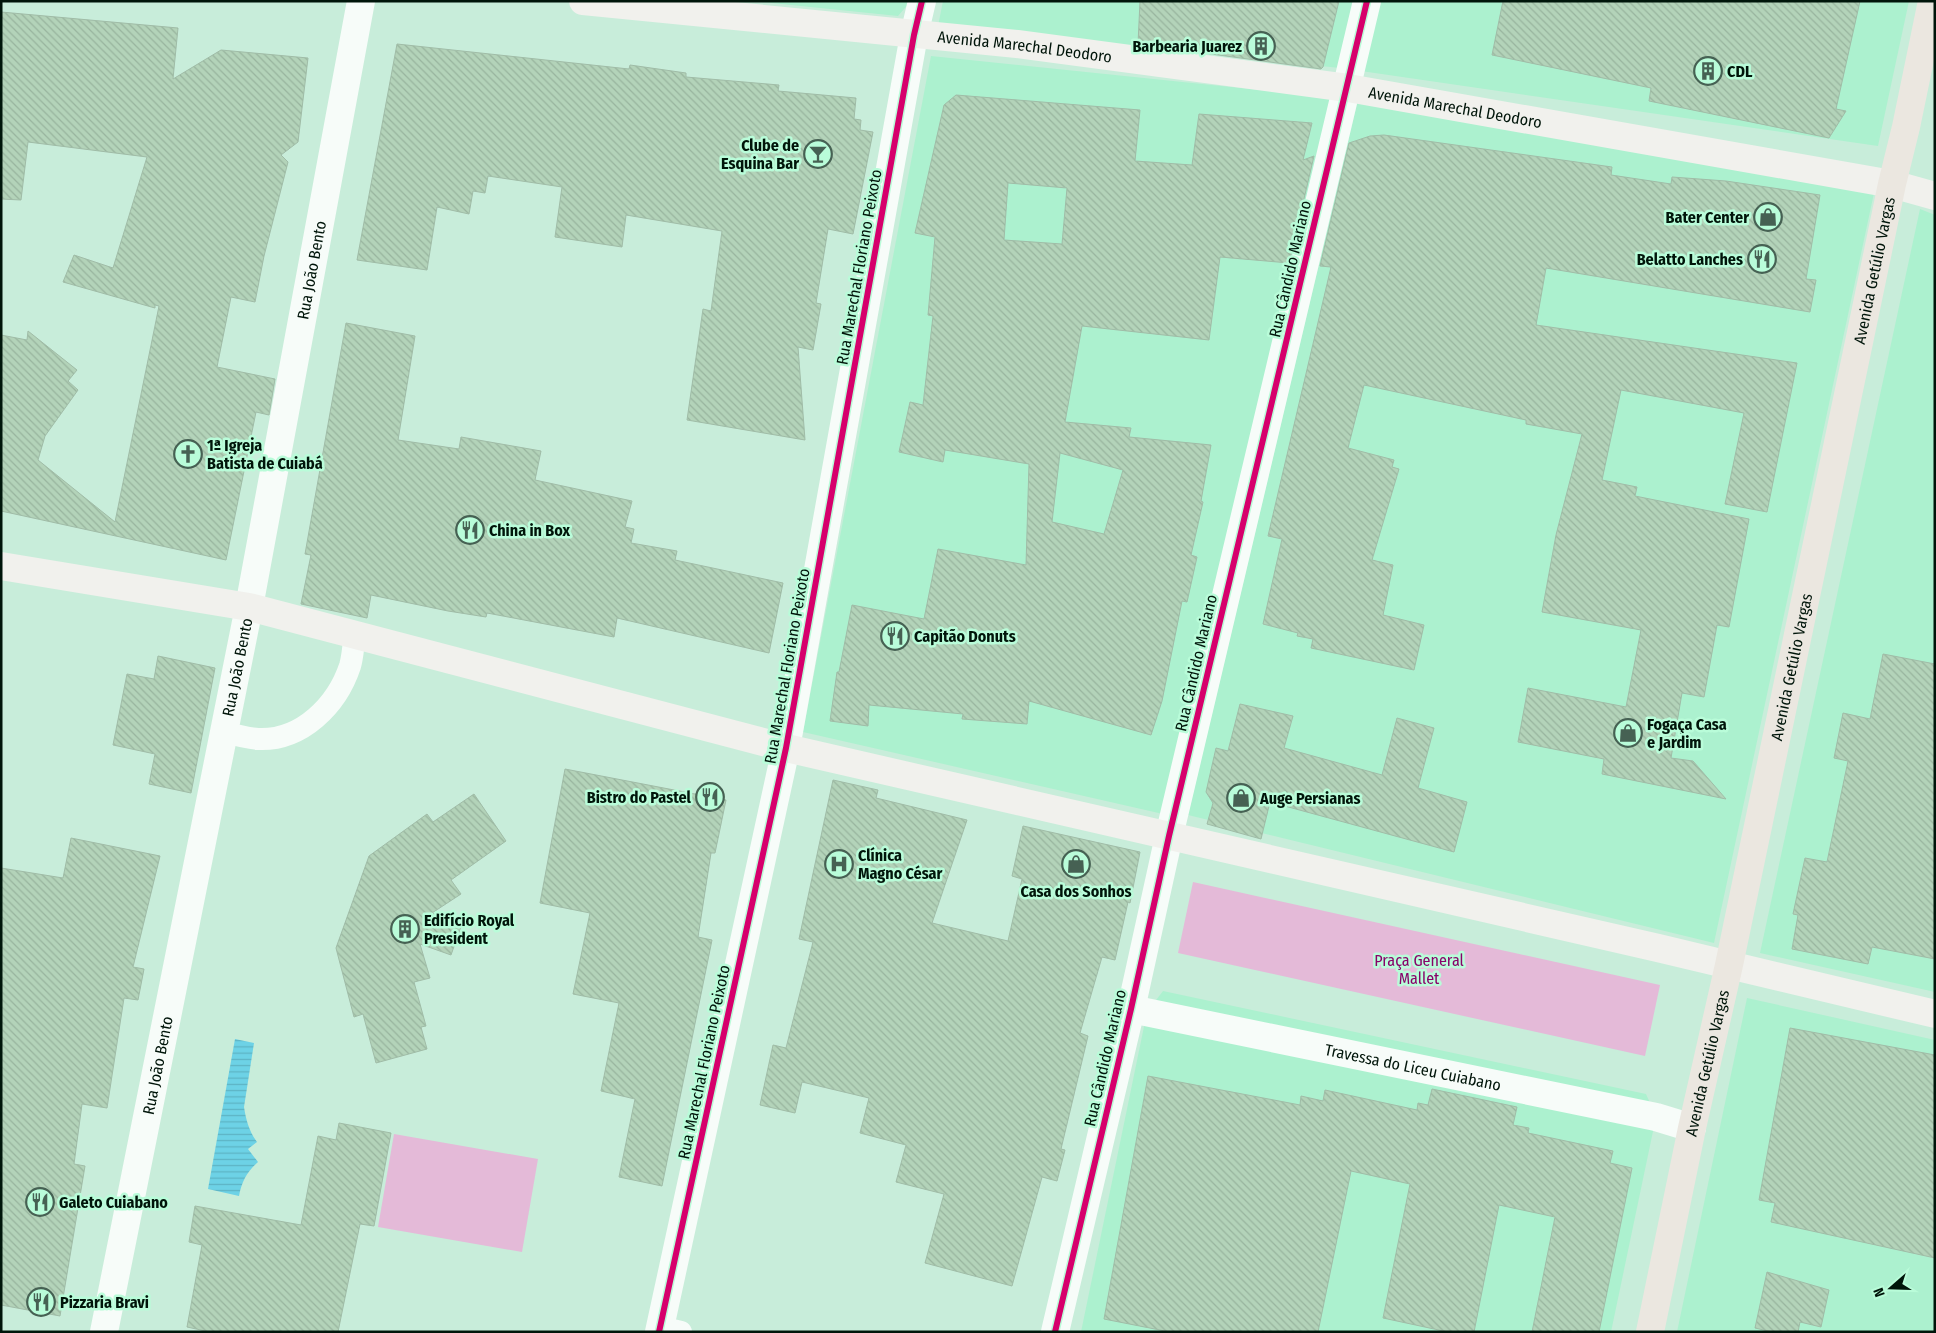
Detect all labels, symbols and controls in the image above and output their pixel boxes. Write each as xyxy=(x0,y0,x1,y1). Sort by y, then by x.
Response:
street label: Avenida Marechal Deodoro xyxy=(937,27,1113,66)
building icon: Barbearia Juarez xyxy=(1246,31,1276,61)
place label: Barbearia Juarez xyxy=(1132,37,1242,56)
building icon: CDL xyxy=(1693,56,1723,86)
place label: CDL xyxy=(1727,62,1753,81)
street label: Avenida Marechal Deodoro xyxy=(1367,82,1543,132)
place label: Clube de Esquina Bar xyxy=(721,136,799,173)
bar icon: Clube de Esquina Bar xyxy=(803,139,833,169)
street label: Rua Marechal Floriano Peixoto xyxy=(832,168,886,366)
street label: Avenida Getúlio Vargas xyxy=(1849,195,1899,346)
street label: Rua Cândido Mariano xyxy=(1265,199,1315,339)
shop icon: Bater Center xyxy=(1753,202,1783,232)
place label: Bater Center xyxy=(1666,208,1749,227)
street label: Rua João Bento xyxy=(293,219,330,321)
restaurant icon: Belatto Lanches xyxy=(1747,244,1777,274)
place label: Belatto Lanches xyxy=(1637,250,1743,269)
place label: 1ª Igreja Batista de Cuiabá xyxy=(207,436,323,473)
church icon: 1ª Igreja Batista de Cuiabá xyxy=(173,439,203,469)
restaurant icon: China in Box xyxy=(455,515,485,545)
place label: China in Box xyxy=(489,521,571,540)
street label: Rua Marechal Floriano Peixoto xyxy=(760,567,814,765)
street label: Avenida Getúlio Vargas xyxy=(1767,591,1816,742)
street label: Rua Cândido Mariano xyxy=(1171,593,1221,733)
street label: Rua João Bento xyxy=(218,616,256,718)
restaurant icon: Capitão Donuts xyxy=(880,621,910,651)
place label: Capitão Donuts xyxy=(914,627,1016,646)
place label: Fogaça Casa e Jardim xyxy=(1647,715,1727,752)
shop icon: Fogaça Casa e Jardim xyxy=(1613,718,1643,748)
restaurant icon: Bistro do Pastel xyxy=(695,782,725,812)
shop icon: Auge Persianas xyxy=(1226,783,1256,813)
place label: Bistro do Pastel xyxy=(587,788,692,807)
place label: Auge Persianas xyxy=(1259,789,1360,808)
place label: Clínica Magno César xyxy=(858,846,943,883)
hospital icon: Clínica Magno César xyxy=(824,849,854,879)
shop icon: Casa dos Sonhos xyxy=(1061,849,1091,879)
place label: Casa dos Sonhos xyxy=(1020,882,1132,901)
place label: Edifício Royal President xyxy=(424,911,515,948)
building icon: Edifício Royal President xyxy=(390,914,420,944)
park label: Praça General Mallet xyxy=(1374,951,1464,988)
street label: Rua Marechal Floriano Peixoto xyxy=(674,963,734,1161)
street label: Rua Cândido Mariano xyxy=(1080,988,1130,1128)
street label: Avenida Getúlio Vargas xyxy=(1681,988,1733,1138)
street label: Rua João Bento xyxy=(138,1014,176,1116)
street label: Travessa do Liceu Cuiabano xyxy=(1323,1040,1503,1094)
restaurant icon: Galeto Cuiabano xyxy=(25,1187,55,1217)
place label: Galeto Cuiabano xyxy=(59,1193,168,1212)
north arrow xyxy=(1866,1263,1916,1313)
text: N xyxy=(1870,1285,1889,1299)
restaurant icon: Pizzaria Bravi xyxy=(26,1287,56,1317)
place label: Pizzaria Bravi xyxy=(60,1293,149,1312)

